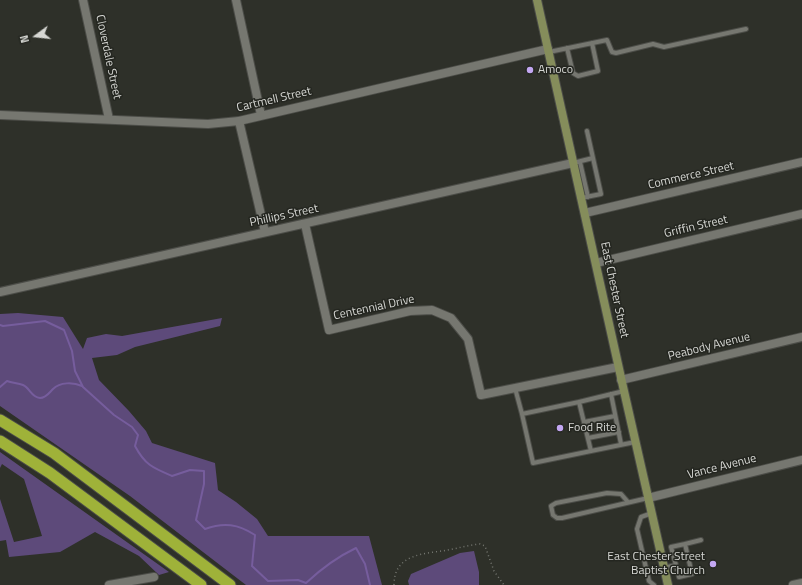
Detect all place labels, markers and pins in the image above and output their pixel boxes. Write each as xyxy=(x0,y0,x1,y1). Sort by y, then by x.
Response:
place label: Amoco xyxy=(538,63,573,77)
marker: Amoco xyxy=(525,65,535,75)
place label: Food Rite xyxy=(568,421,616,435)
marker: Food Rite xyxy=(555,423,565,433)
place label: East Chester Street Baptist Church xyxy=(607,550,705,578)
marker: East Chester Street Baptist Church xyxy=(708,559,718,569)

